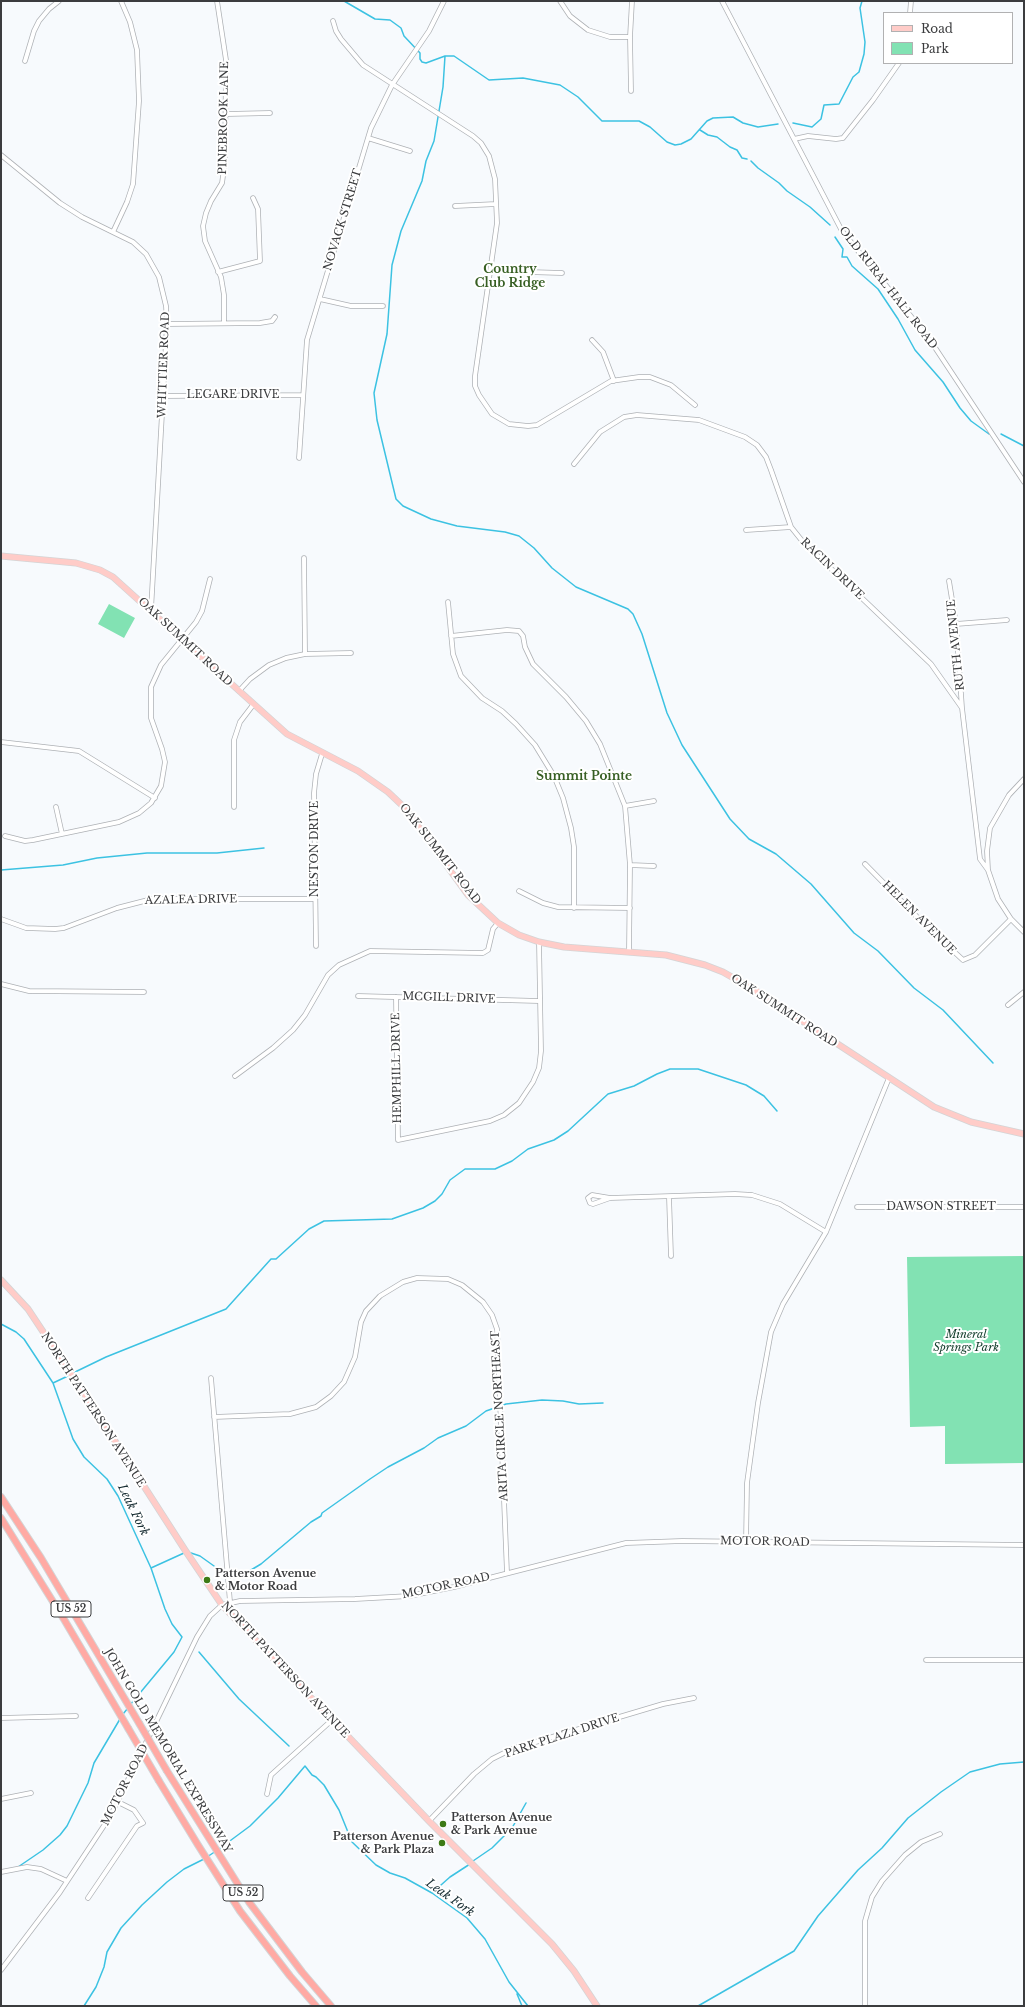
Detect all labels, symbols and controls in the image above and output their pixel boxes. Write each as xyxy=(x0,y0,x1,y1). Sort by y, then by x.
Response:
legend xyxy=(883,12,1013,64)
text: Road xyxy=(921,21,953,36)
text: Park xyxy=(921,41,949,56)
street label: PINEBROOK LANE xyxy=(216,61,232,175)
street label: NOVACK STREET xyxy=(321,167,365,273)
street label: OLD RURAL HALL ROAD xyxy=(836,224,940,352)
district label: Country Club Ridge xyxy=(475,263,545,291)
street label: WHITTIER ROAD xyxy=(156,312,172,418)
street label: LEGARE DRIVE xyxy=(186,388,280,402)
street label: RACIN DRIVE xyxy=(798,535,866,603)
street label: OAK SUMMIT ROAD xyxy=(135,595,235,689)
street label: RUTH AVENUE xyxy=(945,599,967,691)
district label: Summit Pointe xyxy=(536,770,632,784)
street label: NESTON DRIVE xyxy=(308,801,322,897)
street label: OAK SUMMIT ROAD xyxy=(397,801,483,907)
street label: HELEN AVENUE xyxy=(879,878,959,958)
street label: AZALEA DRIVE xyxy=(145,893,237,907)
street label: OAK SUMMIT ROAD xyxy=(728,972,840,1050)
street label: MCGILL DRIVE xyxy=(402,990,496,1006)
street label: HEMPHILL DRIVE xyxy=(389,1012,405,1124)
street label: DAWSON STREET xyxy=(886,1200,996,1214)
park label: Mineral Springs Park xyxy=(933,1328,999,1354)
street label: NORTH PATTERSON AVENUE xyxy=(38,1330,148,1490)
street label: ARITA CIRCLE NORTHEAST xyxy=(489,1330,511,1502)
water label: Leak Fork xyxy=(114,1482,152,1538)
street label: MOTOR ROAD xyxy=(720,1535,810,1549)
place label: Patterson Avenue & Motor Road xyxy=(215,1567,316,1593)
street label: MOTOR ROAD xyxy=(401,1570,491,1602)
marker: Patterson Avenue & Motor Road xyxy=(202,1575,212,1585)
street label: NORTH PATTERSON AVENUE xyxy=(218,1599,352,1741)
road number: US 52 xyxy=(51,1601,91,1617)
street label: JOHN GOLD MEMORIAL EXPRESSWAY xyxy=(101,1646,235,1856)
street label: PARK PLAZA DRIVE xyxy=(503,1711,621,1761)
street label: MOTOR ROAD xyxy=(99,1742,151,1828)
place label: Patterson Avenue & Park Avenue xyxy=(451,1811,552,1837)
marker: Patterson Avenue & Park Avenue xyxy=(438,1819,448,1829)
place label: Patterson Avenue & Park Plaza xyxy=(333,1830,434,1856)
marker: Patterson Avenue & Park Plaza xyxy=(437,1838,447,1848)
water label: Leak Fork xyxy=(423,1876,477,1920)
road number: US 52 xyxy=(223,1885,263,1901)

